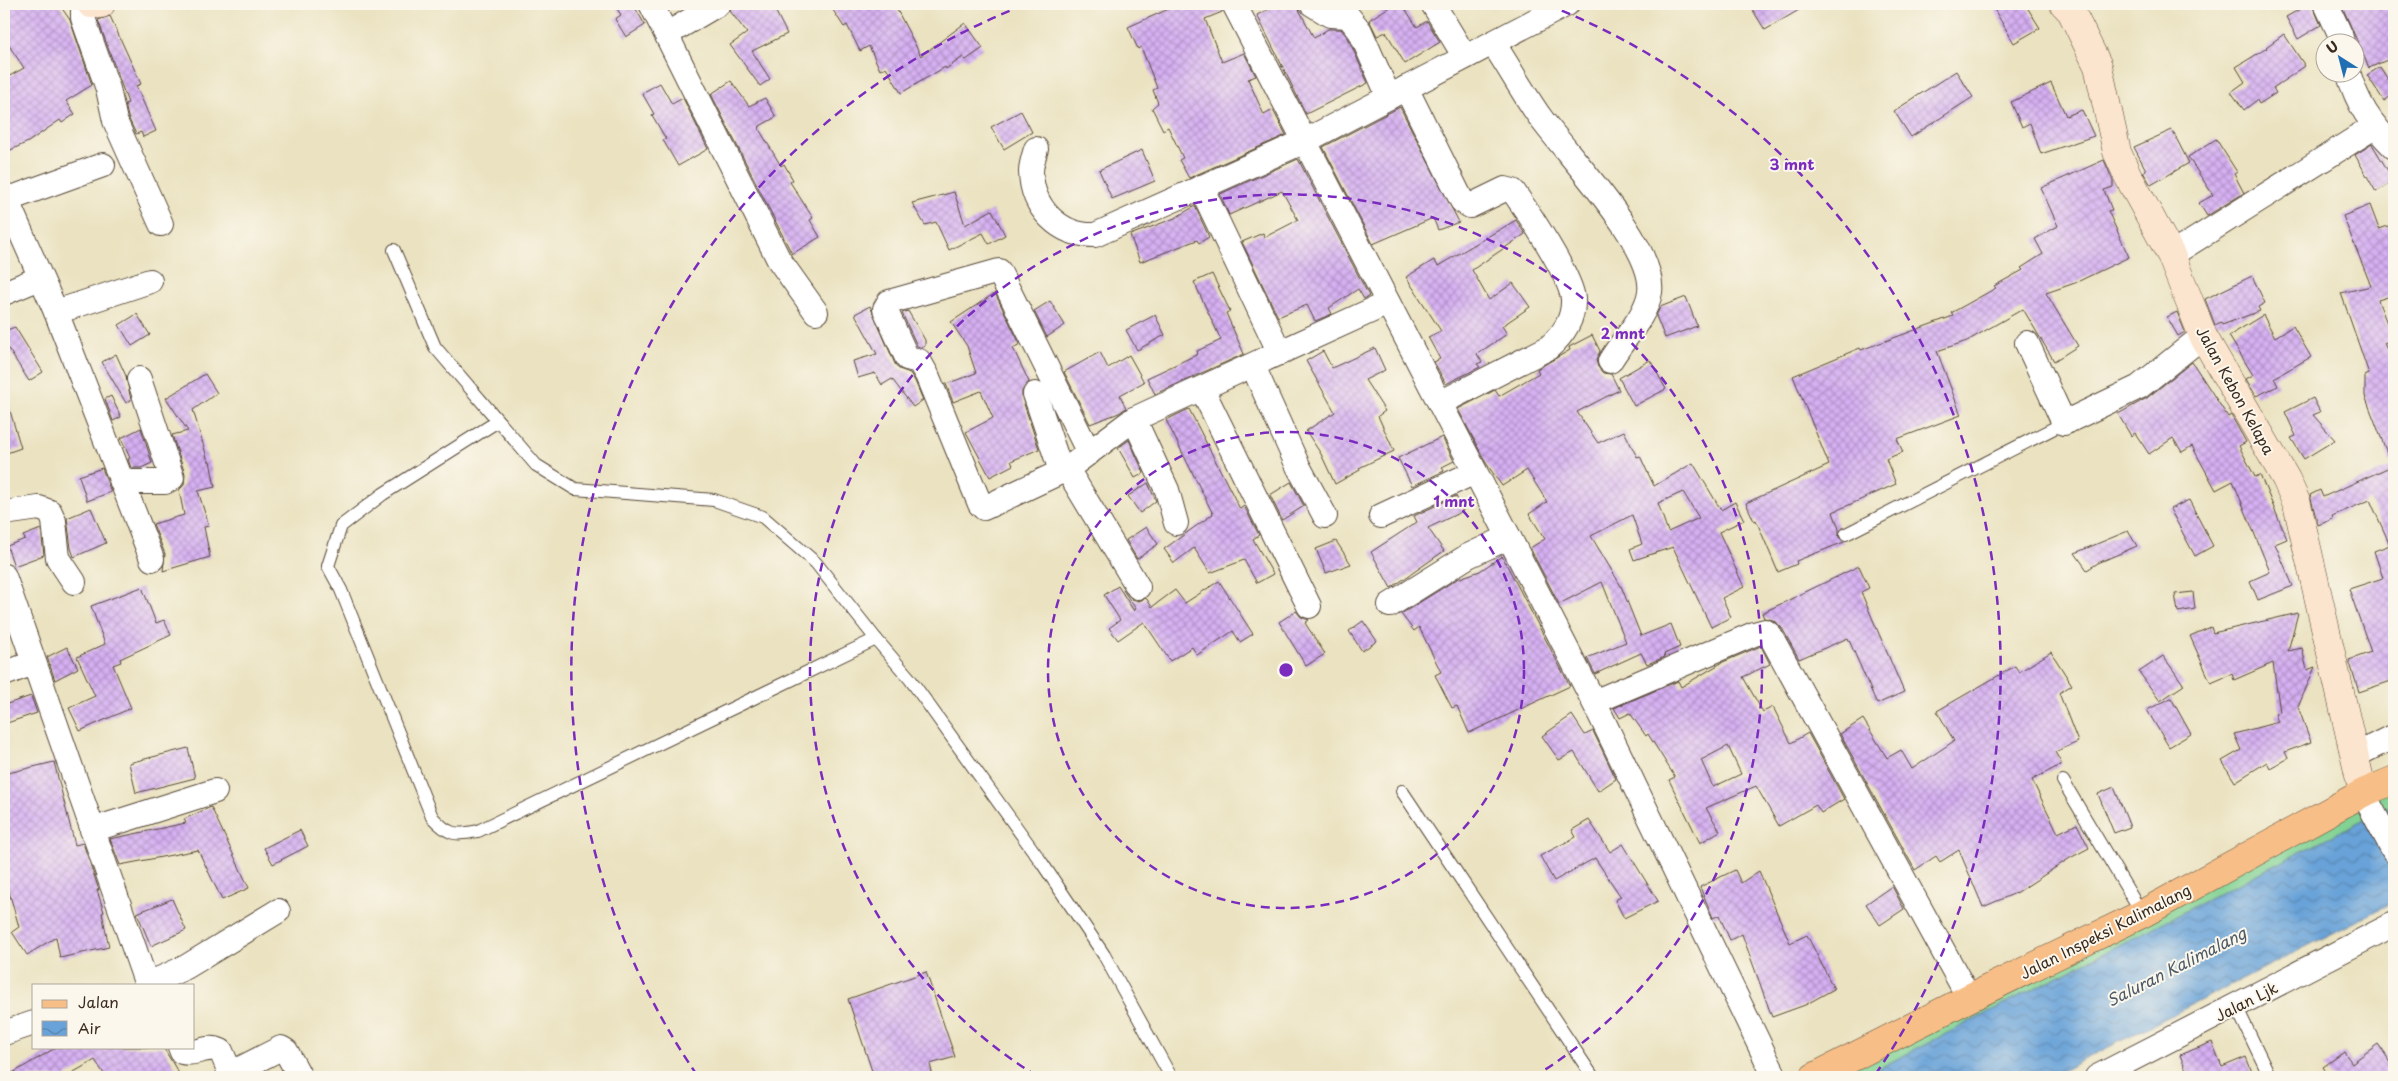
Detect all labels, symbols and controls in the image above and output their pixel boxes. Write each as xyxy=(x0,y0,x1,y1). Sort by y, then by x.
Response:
north arrow xyxy=(2316,32,2366,82)
text: U xyxy=(2322,35,2343,59)
text: 3 mnt xyxy=(1769,152,1815,175)
text: 2 mnt xyxy=(1601,321,1645,344)
street label: Jalan Kebon Kelapa xyxy=(2191,322,2281,459)
text: 1 mnt xyxy=(1433,489,1475,512)
centre of rings xyxy=(1277,661,1295,679)
street label: Jalan Inspeksi Kalimalang xyxy=(2016,878,2194,984)
water label: Saluran Kalimalang xyxy=(2102,920,2251,1012)
street label: Jalan Ljk xyxy=(2211,975,2281,1027)
legend xyxy=(32,984,195,1048)
text: Jalan xyxy=(78,990,119,1013)
text: Air xyxy=(78,1016,101,1039)

